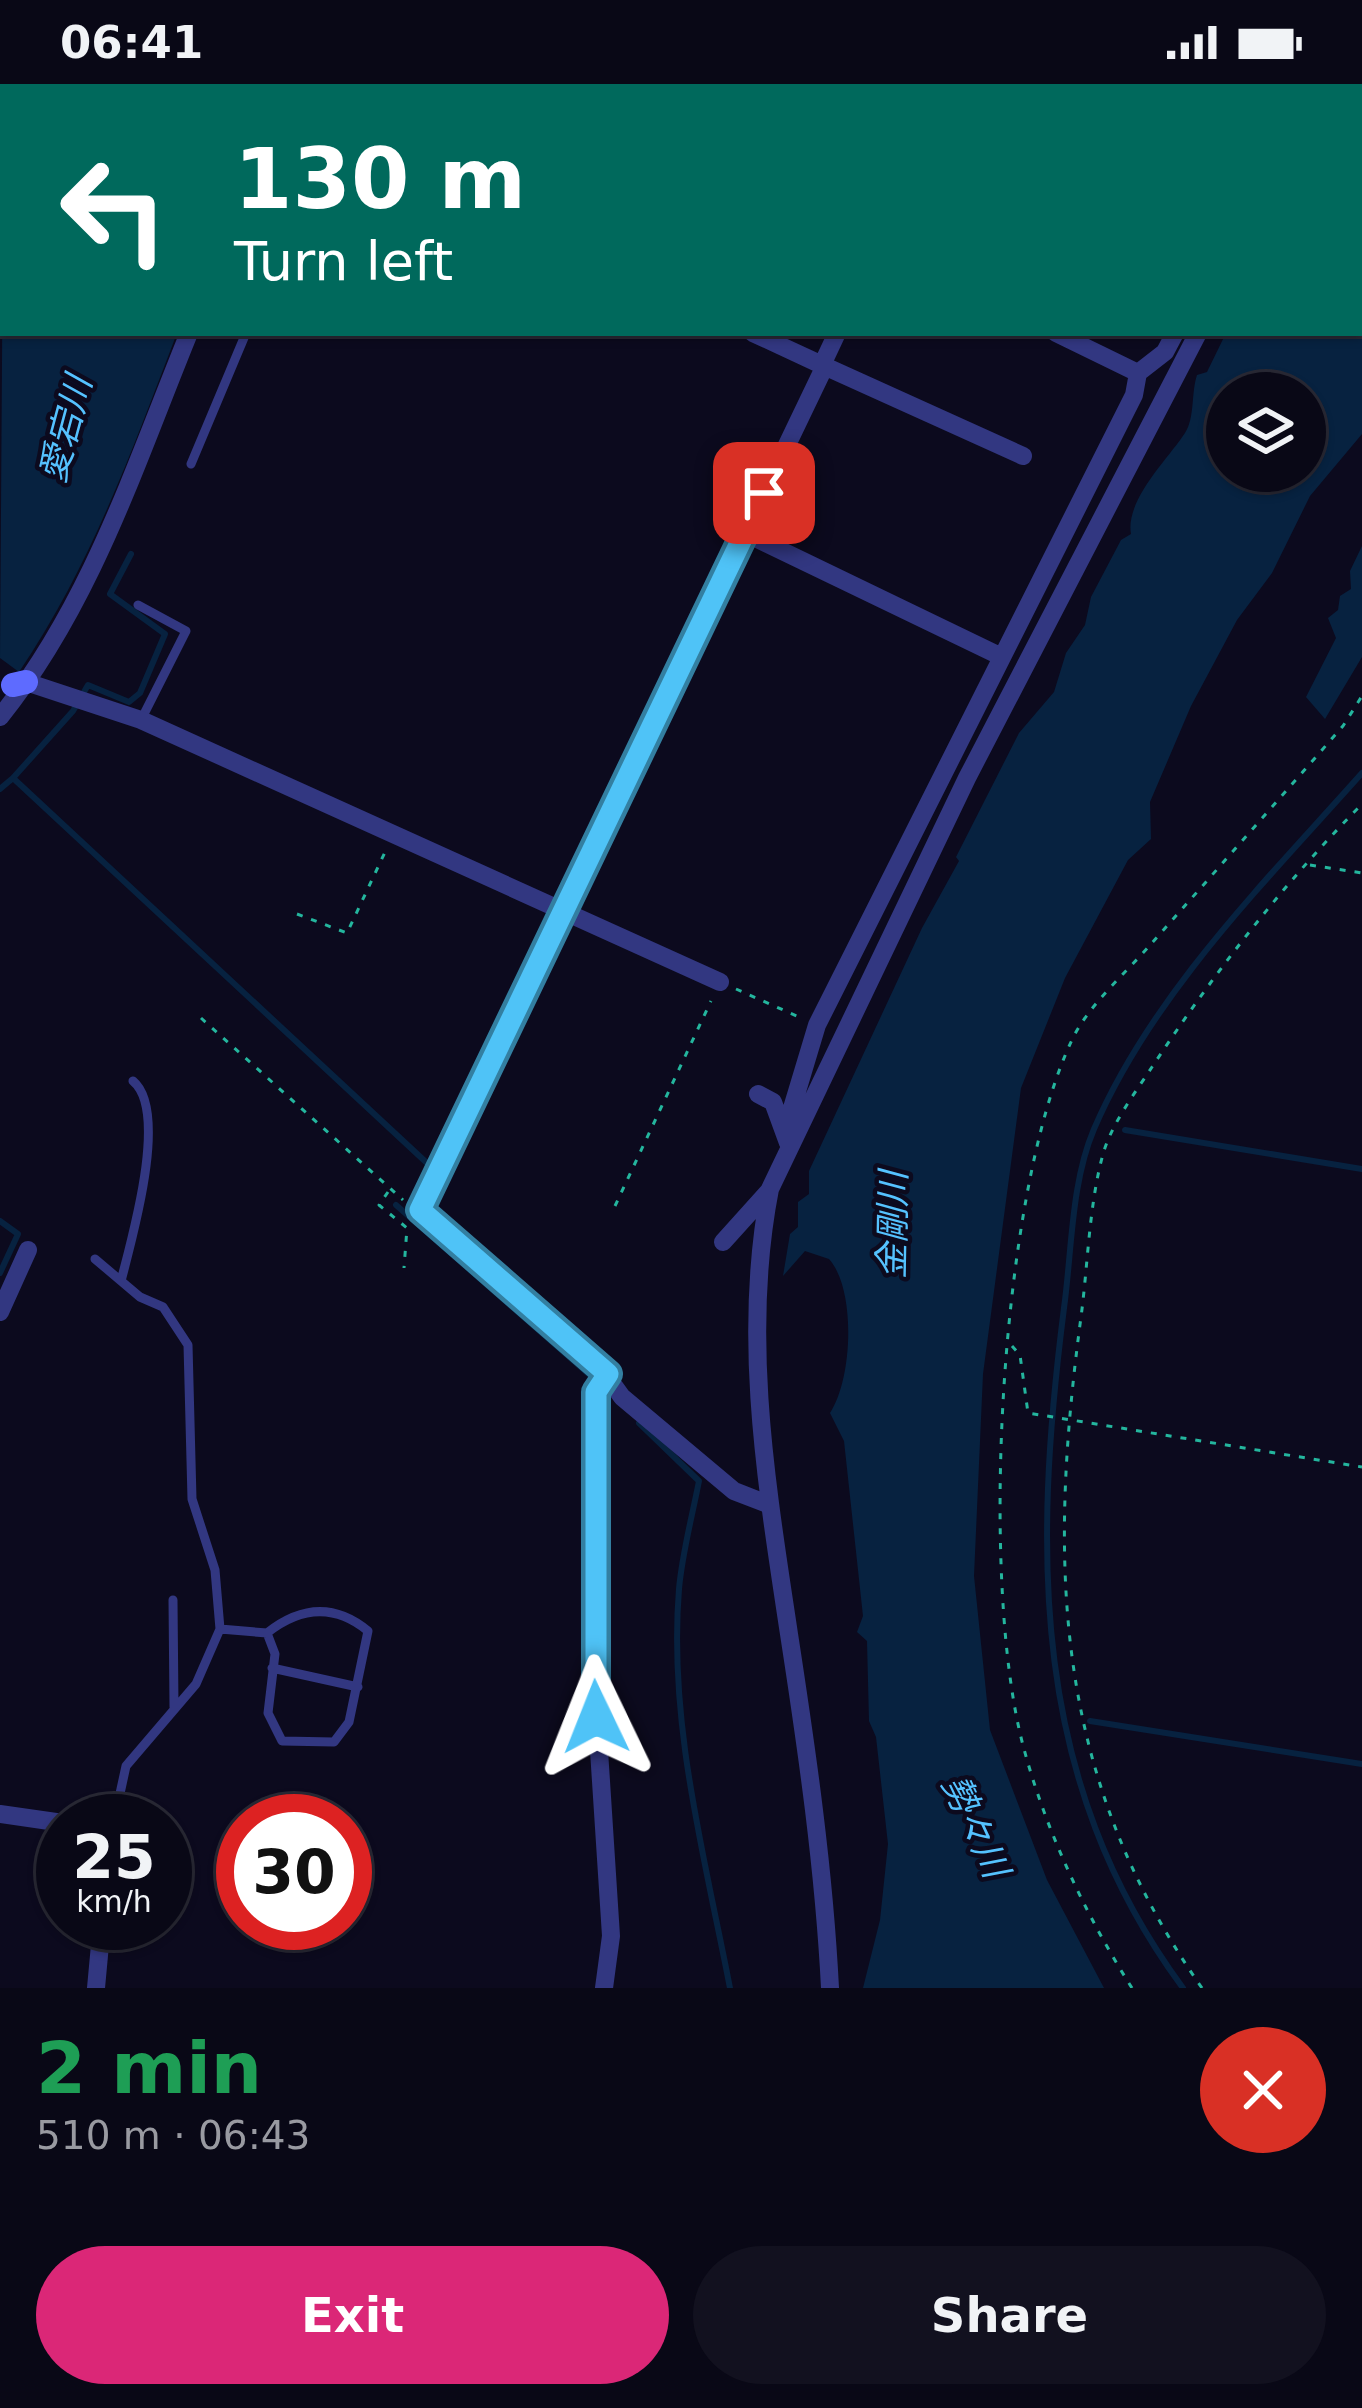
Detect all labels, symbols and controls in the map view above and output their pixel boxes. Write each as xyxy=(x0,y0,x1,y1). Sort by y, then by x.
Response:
text: 06:41 xyxy=(60,16,203,69)
text: 130 m xyxy=(234,130,526,228)
icon: left xyxy=(36,132,192,288)
text: Turn left xyxy=(234,230,453,293)
water label: 愛宕川 xyxy=(32,368,100,487)
map controls xyxy=(1206,372,1326,492)
button: layers xyxy=(1206,372,1326,492)
pin xyxy=(713,442,815,544)
icon: arrive xyxy=(731,460,797,526)
water label: 金剛川 xyxy=(871,1167,914,1279)
position arrow xyxy=(533,1654,659,1780)
water label: 勢々川 xyxy=(934,1769,1019,1887)
speed limit sign: 30 xyxy=(216,1794,372,1950)
text: 25 xyxy=(72,1822,156,1892)
text: km/h xyxy=(76,1884,152,1919)
text: 2 min xyxy=(36,2026,262,2110)
button: close xyxy=(1200,2027,1326,2153)
text: 510 m · 06:43 xyxy=(36,2113,310,2158)
button: Exit xyxy=(36,2246,669,2384)
button: Share xyxy=(693,2246,1326,2384)

